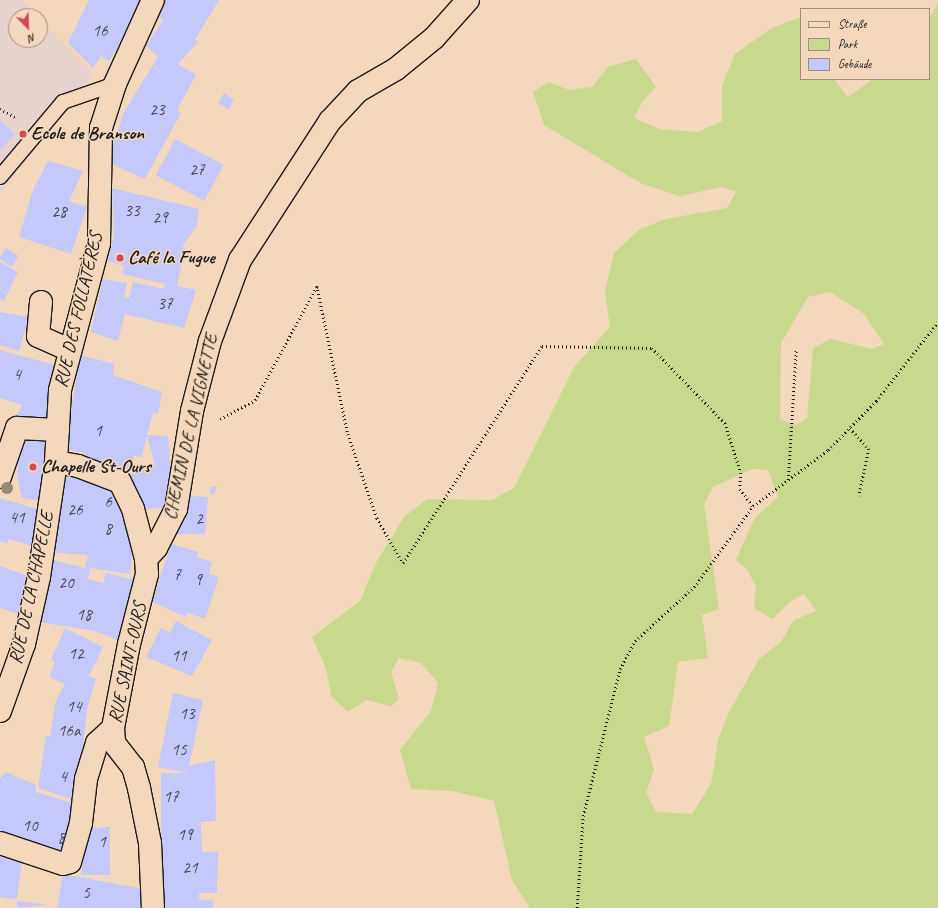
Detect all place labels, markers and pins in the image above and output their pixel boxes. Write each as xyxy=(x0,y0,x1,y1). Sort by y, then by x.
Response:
place label: Ecole de Branson xyxy=(31,123,144,145)
marker: Ecole de Branson xyxy=(18,129,28,139)
place label: Café la Fugue xyxy=(128,247,214,269)
marker: Café la Fugue xyxy=(115,253,125,263)
place label: Chapelle St-Ours xyxy=(41,456,151,478)
marker: Chapelle St-Ours xyxy=(28,462,38,472)

